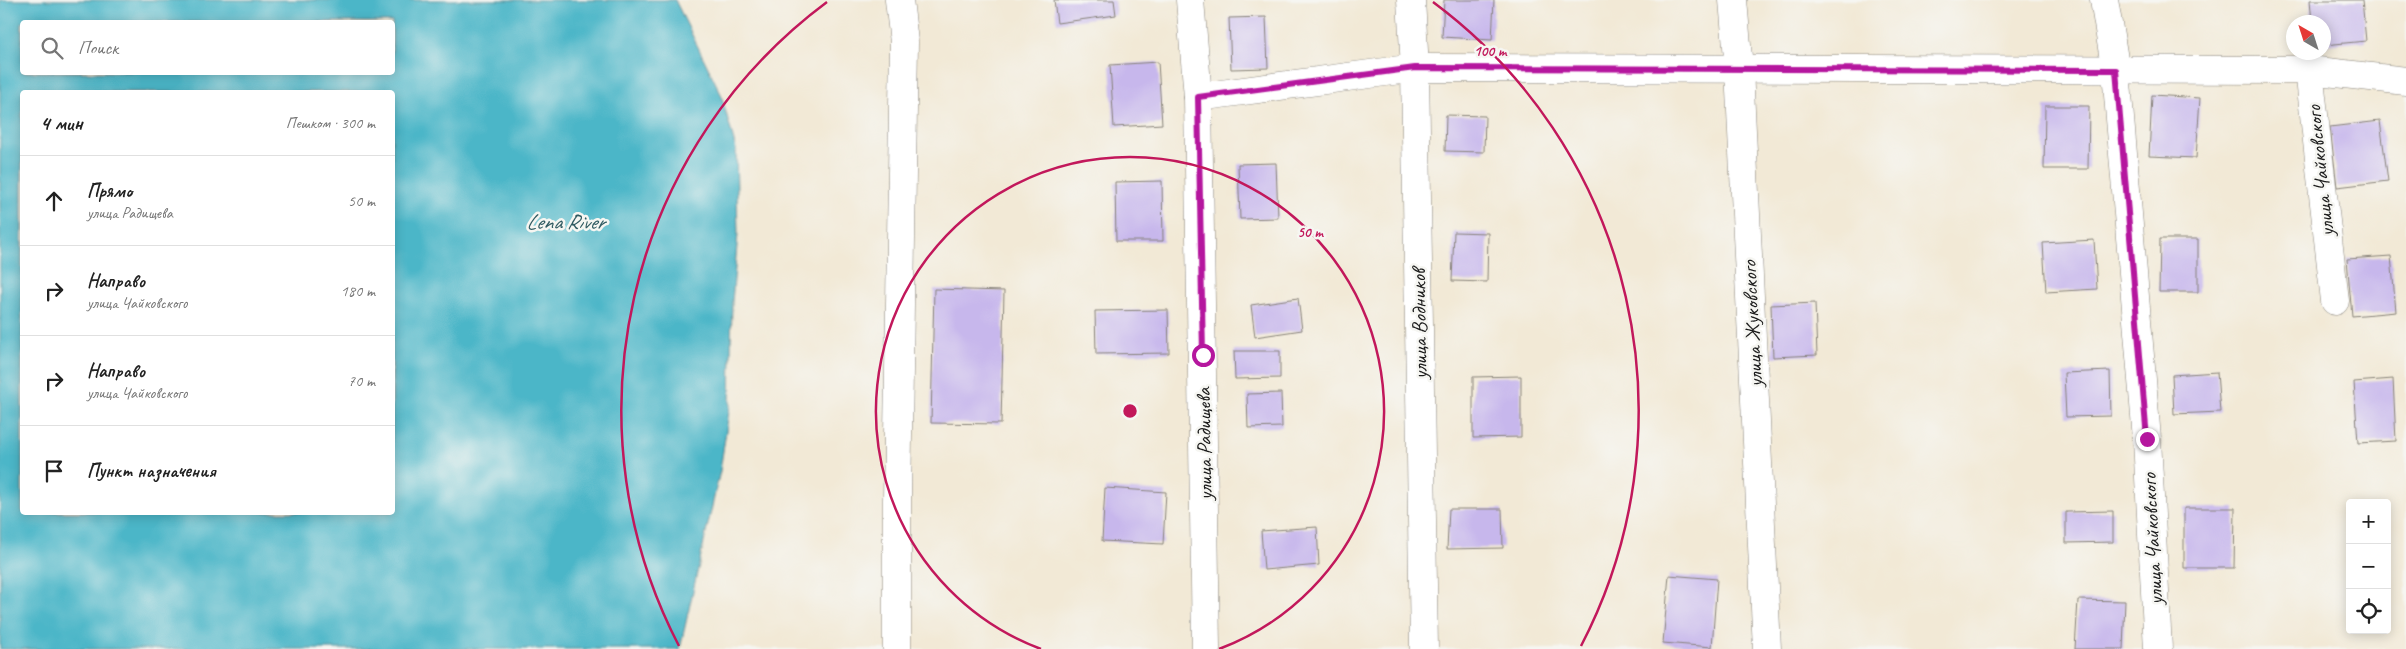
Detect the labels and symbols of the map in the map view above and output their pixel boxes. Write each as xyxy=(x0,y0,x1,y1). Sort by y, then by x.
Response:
north arrow xyxy=(2286,15,2331,60)
text: 100 m xyxy=(1474,42,1508,61)
street label: улица Чайковского xyxy=(2300,102,2340,240)
water label: Lena River xyxy=(526,208,608,236)
text: 50 m xyxy=(1297,223,1324,242)
street label: улица Жуковского xyxy=(1736,258,1768,390)
street label: улица Водников xyxy=(1405,264,1433,381)
route start xyxy=(1192,344,1215,367)
street label: улица Радищева xyxy=(1190,386,1218,502)
centre of rings xyxy=(1121,402,1139,420)
route end xyxy=(2136,428,2159,451)
street label: улица Чайковского xyxy=(2135,471,2169,608)

